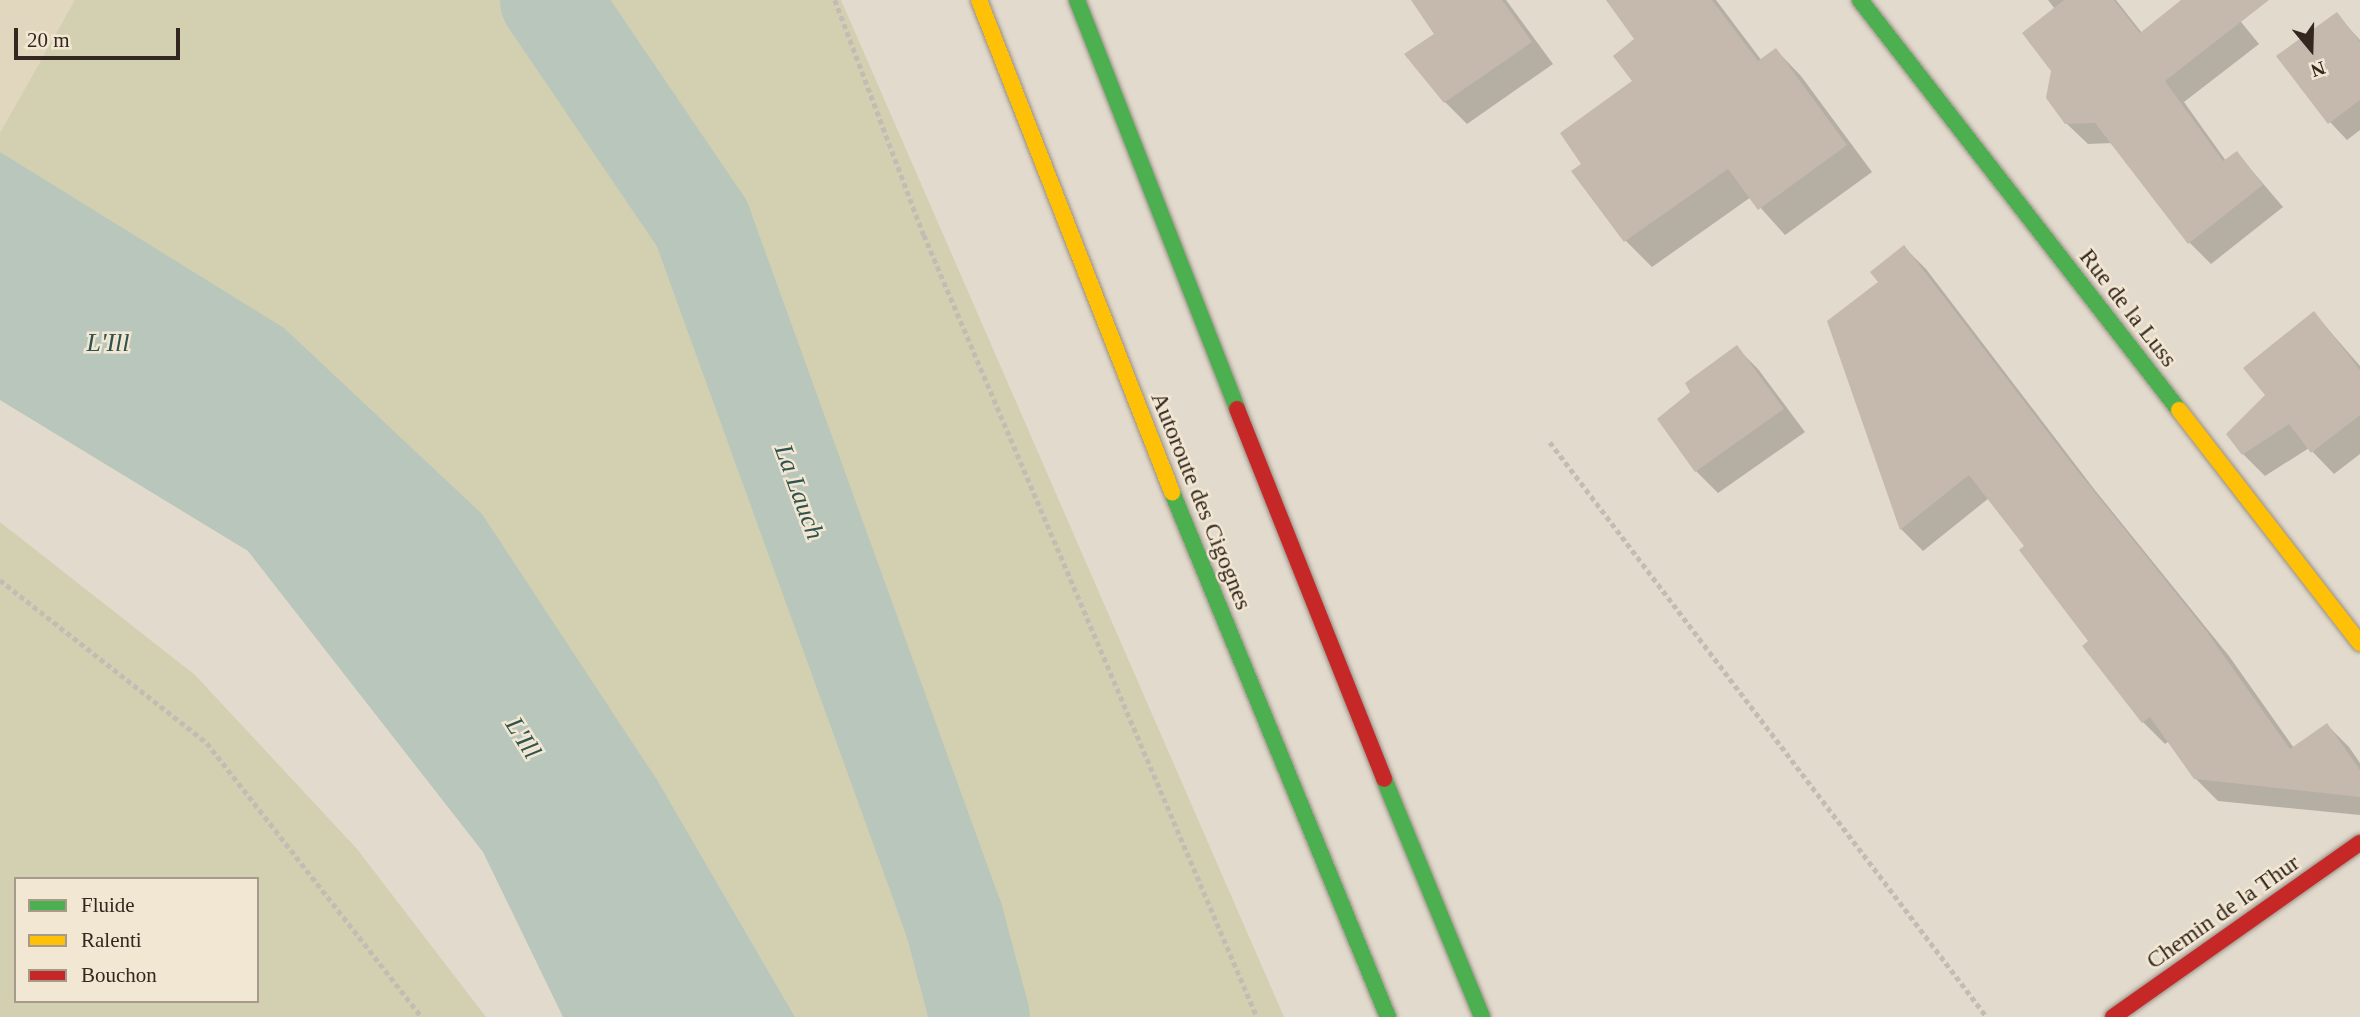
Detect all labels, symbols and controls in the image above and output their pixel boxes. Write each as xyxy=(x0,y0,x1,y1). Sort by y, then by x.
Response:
scale bar xyxy=(18,14,184,58)
north arrow xyxy=(2276,14,2346,84)
text: 20 m xyxy=(27,28,70,52)
text: N xyxy=(2308,57,2328,81)
street label: Rue de la Luss xyxy=(2073,243,2183,373)
water label: L'Ill xyxy=(86,327,130,359)
street label: Autoroute des Cigognes xyxy=(1144,388,1258,614)
water label: La Lauch xyxy=(767,440,831,544)
water label: L'Ill xyxy=(498,711,548,765)
street label: Chemin de la Thur xyxy=(2141,848,2305,976)
legend xyxy=(14,877,259,1003)
text: Fluide xyxy=(81,893,135,917)
text: Ralenti xyxy=(81,928,142,952)
text: Bouchon xyxy=(81,963,157,987)

